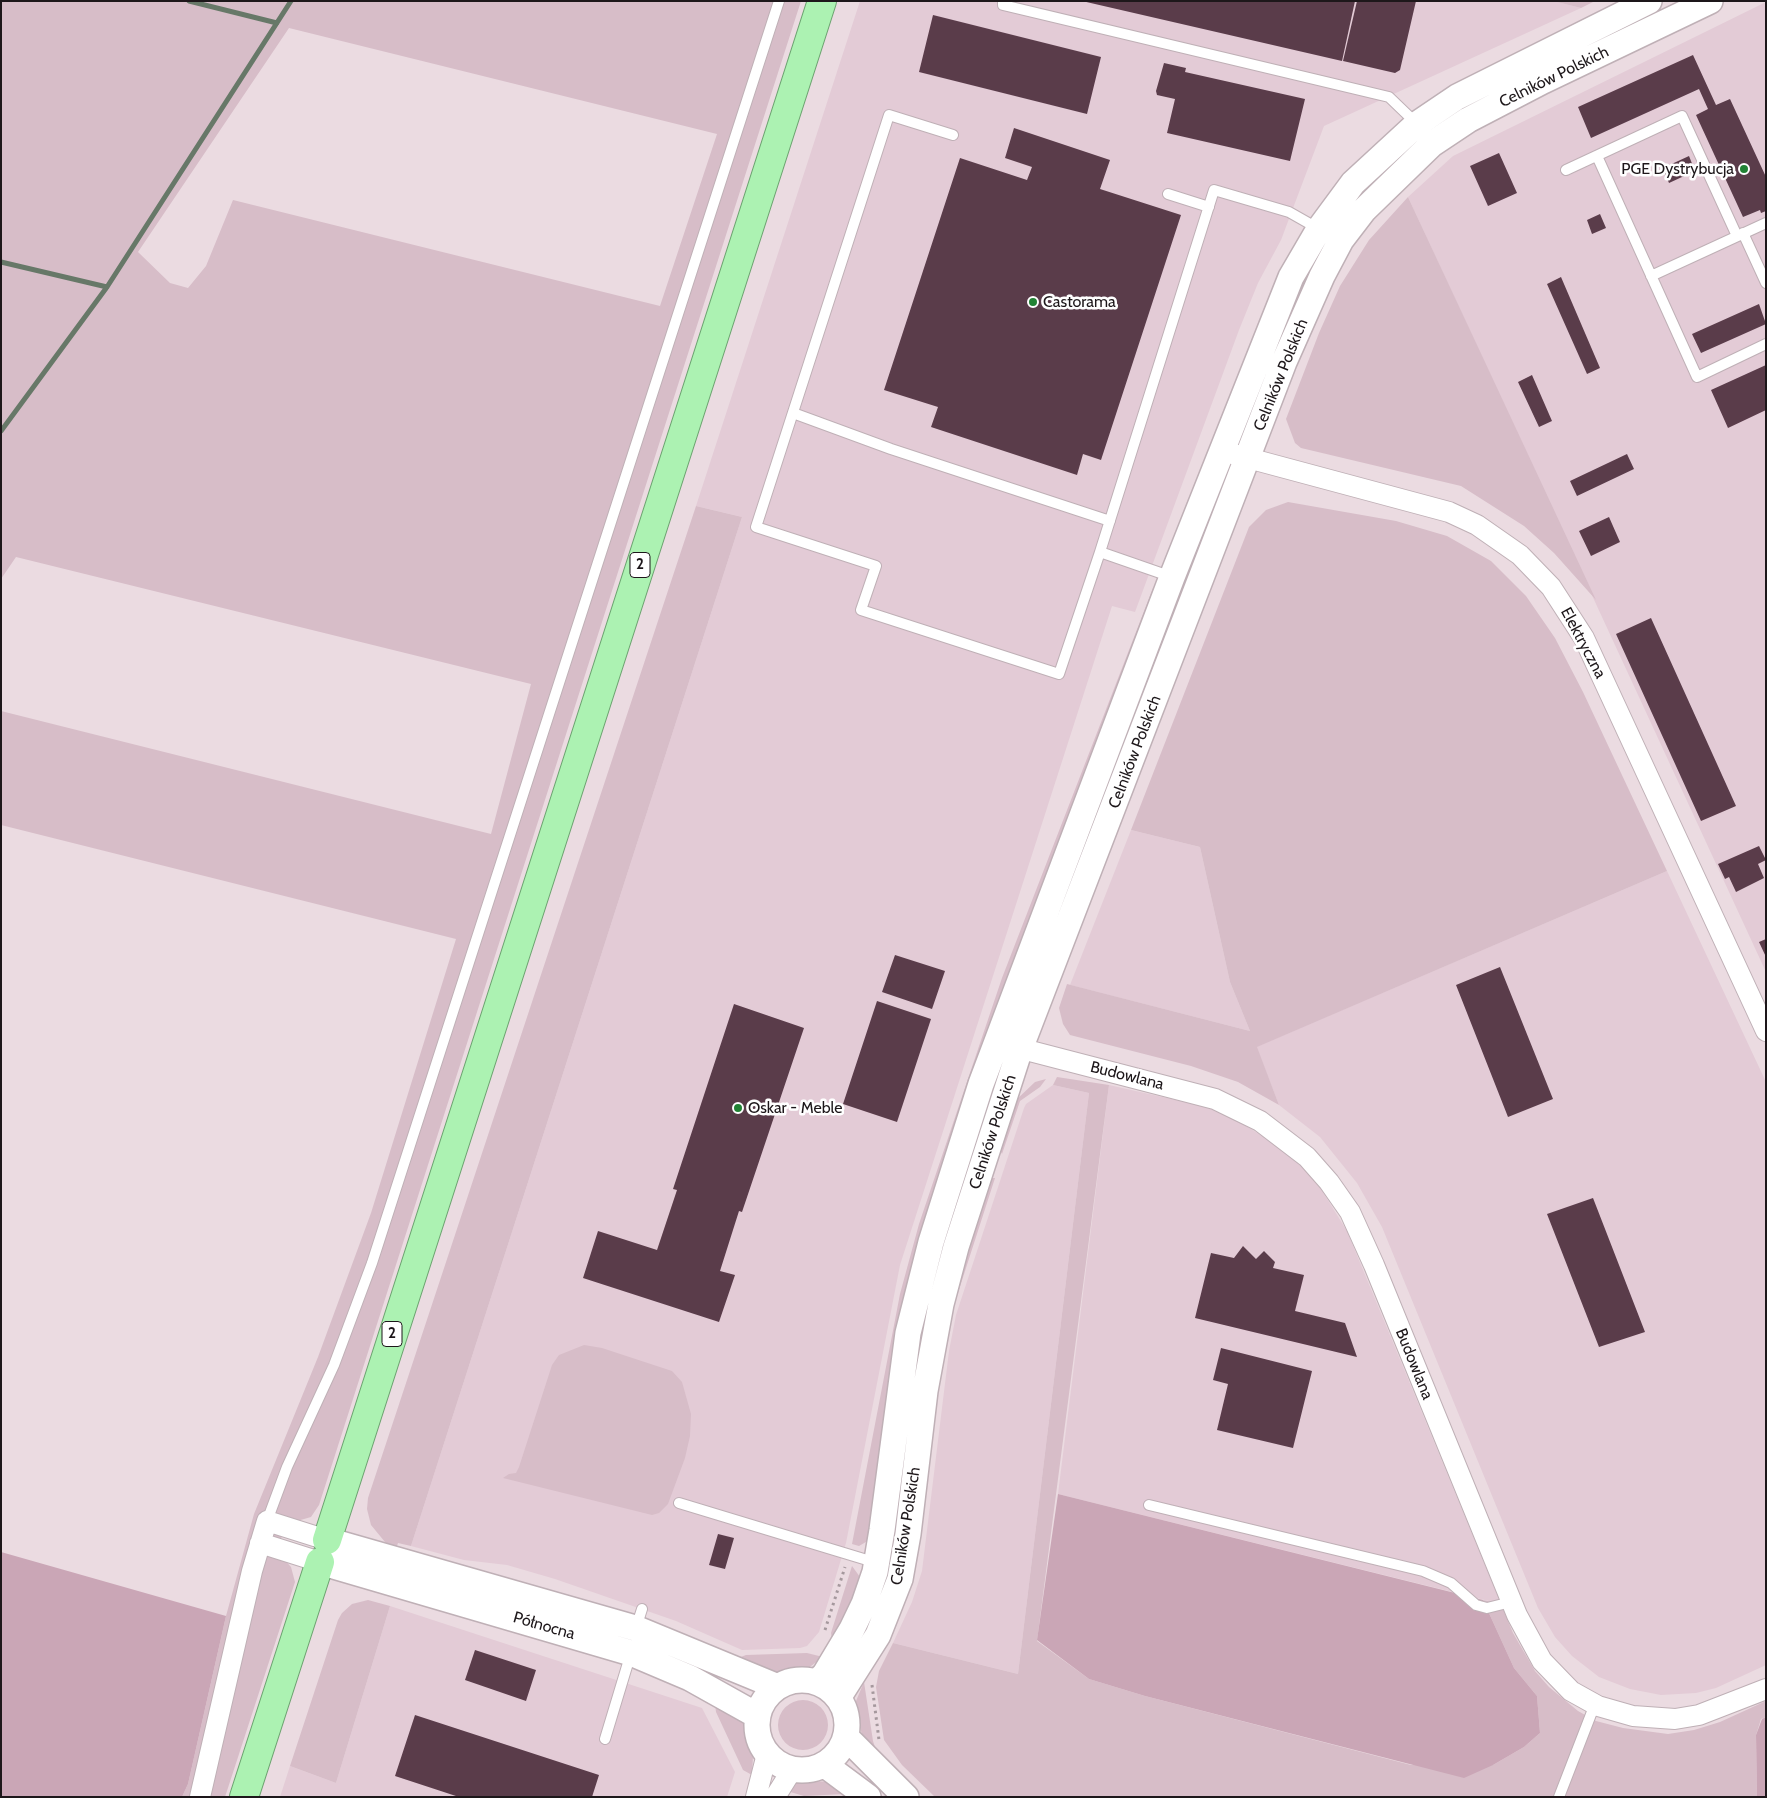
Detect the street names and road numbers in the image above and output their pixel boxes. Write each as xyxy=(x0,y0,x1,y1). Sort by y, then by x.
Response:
street label: Celników Polskich xyxy=(1496,42,1612,112)
street label: Celników Polskich xyxy=(1250,316,1312,434)
road number: 2 xyxy=(630,552,650,578)
street label: Elektryczna xyxy=(1556,604,1610,682)
street label: Celników Polskich xyxy=(1105,693,1165,811)
street label: Budowlana xyxy=(1088,1058,1166,1094)
street label: Celników Polskich xyxy=(965,1072,1021,1192)
road number: 2 xyxy=(382,1322,402,1346)
street label: Budowlana xyxy=(1391,1326,1437,1402)
street label: Celników Polskich xyxy=(887,1466,925,1586)
street label: Północna xyxy=(511,1608,577,1644)

